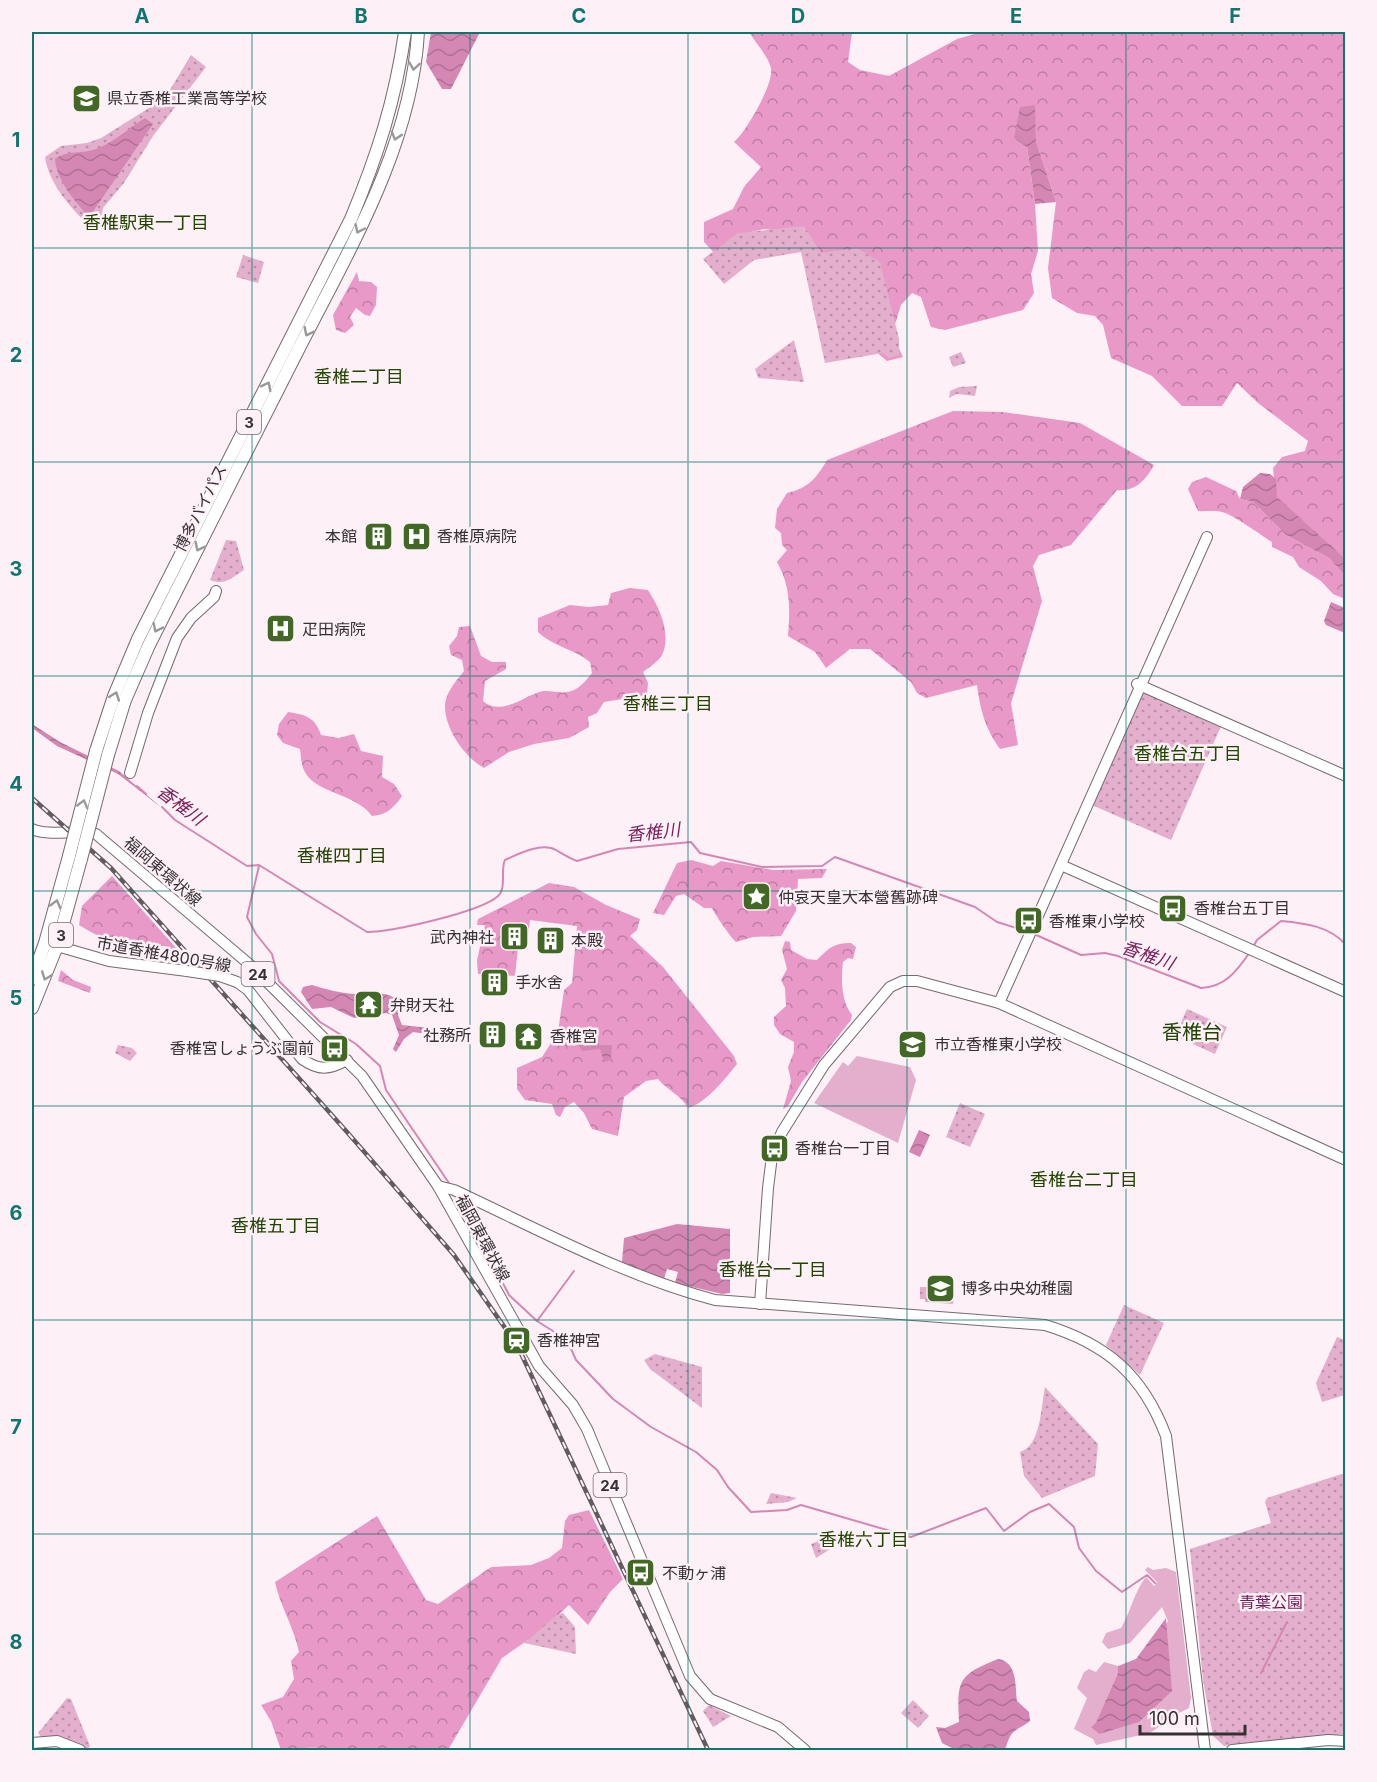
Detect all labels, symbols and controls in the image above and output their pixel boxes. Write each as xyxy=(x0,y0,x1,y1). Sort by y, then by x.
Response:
text: A xyxy=(135,4,150,28)
text: B xyxy=(354,4,368,28)
text: C xyxy=(572,4,586,28)
text: D xyxy=(791,4,805,28)
text: E xyxy=(1010,4,1022,28)
text: F xyxy=(1229,4,1241,28)
one-way arrow xyxy=(408,62,420,71)
school or university icon: 県立香椎工業高等学校 xyxy=(70,82,102,114)
place label: 県立香椎工業高等学校 xyxy=(107,88,267,108)
text: 1 xyxy=(12,128,20,152)
one-way arrow xyxy=(391,130,404,141)
district label: 香椎駅東一丁目 xyxy=(83,212,209,233)
one-way arrow xyxy=(354,222,366,233)
one-way arrow xyxy=(303,325,315,336)
text: 2 xyxy=(10,343,22,367)
district label: 香椎二丁目 xyxy=(314,366,404,387)
one-way arrow xyxy=(260,381,272,392)
road number: 3 xyxy=(237,410,261,434)
street label: 博多バイパス xyxy=(169,461,231,555)
building icon: 本館 xyxy=(362,520,394,552)
hospital icon: 香椎原病院 xyxy=(400,520,432,552)
place label: 本館 xyxy=(325,526,357,546)
place label: 香椎原病院 xyxy=(437,526,517,546)
one-way arrow xyxy=(194,541,206,552)
text: 3 xyxy=(10,557,22,581)
hospital icon: 疋田病院 xyxy=(265,613,297,645)
place label: 疋田病院 xyxy=(302,619,366,639)
one-way arrow xyxy=(153,621,165,632)
one-way arrow xyxy=(108,691,120,702)
district label: 香椎三丁目 xyxy=(623,693,713,714)
district label: 香椎台五丁目 xyxy=(1134,743,1242,764)
text: 4 xyxy=(9,772,23,796)
water label: 香椎川 xyxy=(153,780,210,831)
one-way arrow xyxy=(75,799,88,809)
water label: 香椎川 xyxy=(625,819,683,845)
street label: 福岡東環状線 xyxy=(120,832,206,910)
district label: 香椎四丁目 xyxy=(297,845,387,866)
place icon: 仲哀天皇大本營舊跡碑 xyxy=(741,881,773,913)
place label: 仲哀天皇大本營舊跡碑 xyxy=(778,887,938,907)
bus stop icon: 香椎台五丁目 xyxy=(1157,892,1189,924)
place label: 香椎台五丁目 xyxy=(1194,898,1290,918)
one-way arrow xyxy=(49,899,61,909)
bus stop icon: 香椎東小学校 xyxy=(1012,905,1044,937)
place label: 香椎東小学校 xyxy=(1049,911,1145,931)
building icon: 武內神社 xyxy=(499,921,531,953)
road number: 3 xyxy=(49,923,73,947)
building icon: 本殿 xyxy=(534,924,566,956)
place label: 武內神社 xyxy=(430,927,494,947)
place label: 本殿 xyxy=(571,930,603,950)
street label: 市道香椎4800号線 xyxy=(95,932,233,976)
water label: 香椎川 xyxy=(1119,936,1179,974)
road number: 24 xyxy=(242,962,274,986)
building icon: 手水舍 xyxy=(478,966,510,998)
one-way arrow xyxy=(41,969,53,980)
place label: 手水舍 xyxy=(515,972,563,992)
text: 5 xyxy=(10,986,22,1010)
temple icon: 弁財天社 xyxy=(353,989,385,1021)
place label: 弁財天社 xyxy=(390,995,454,1015)
building icon: 社務所 xyxy=(476,1019,508,1051)
temple icon: 香椎宮 xyxy=(513,1020,545,1052)
district label: 香椎台 xyxy=(1162,1020,1222,1044)
place label: 社務所 xyxy=(423,1025,471,1045)
place label: 香椎宮 xyxy=(550,1026,598,1046)
school or university icon: 市立香椎東小学校 xyxy=(897,1028,929,1060)
bus stop icon: 香椎宮しょうぶ園前 xyxy=(319,1032,351,1064)
place label: 市立香椎東小学校 xyxy=(934,1034,1062,1054)
place label: 香椎宮しょうぶ園前 xyxy=(170,1038,314,1058)
bus stop icon: 香椎台一丁目 xyxy=(758,1132,790,1164)
place label: 香椎台一丁目 xyxy=(795,1138,891,1158)
district label: 香椎台二丁目 xyxy=(1030,1169,1138,1190)
street label: 福岡東環状線 xyxy=(452,1191,514,1285)
text: 6 xyxy=(10,1201,23,1225)
district label: 香椎五丁目 xyxy=(231,1215,321,1236)
district label: 香椎台一丁目 xyxy=(719,1259,827,1280)
school or university icon: 博多中央幼稚園 xyxy=(924,1272,956,1304)
place label: 博多中央幼稚園 xyxy=(961,1278,1073,1298)
station icon: 香椎神宮 xyxy=(500,1324,532,1356)
place label: 香椎神宮 xyxy=(537,1330,601,1350)
text: 7 xyxy=(10,1415,22,1439)
road number: 24 xyxy=(594,1473,626,1497)
district label: 香椎六丁目 xyxy=(819,1529,909,1550)
bus stop icon: 不動ヶ浦 xyxy=(625,1557,657,1589)
place label: 不動ヶ浦 xyxy=(662,1563,726,1583)
park label: 青葉公園 xyxy=(1239,1592,1303,1612)
text: 8 xyxy=(9,1630,23,1654)
scale bar xyxy=(1140,1698,1245,1736)
text: 100 m xyxy=(1149,1708,1200,1729)

